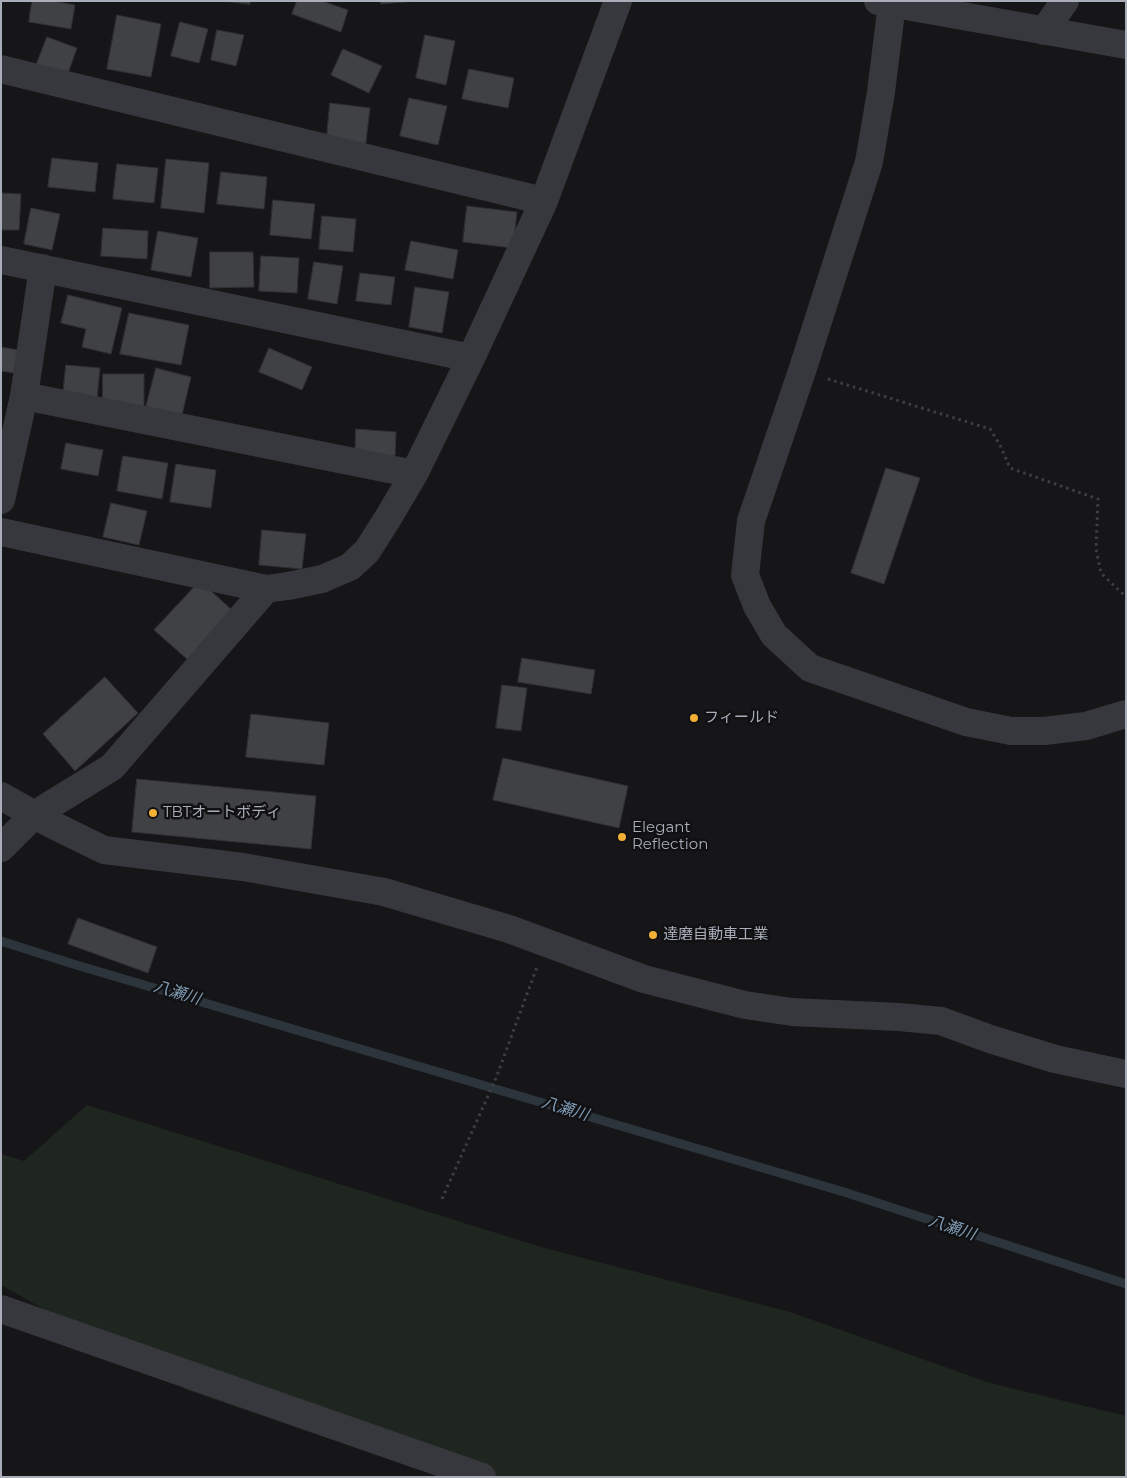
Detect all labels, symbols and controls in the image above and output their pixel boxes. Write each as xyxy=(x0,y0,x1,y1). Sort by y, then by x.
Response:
place label: フィールド xyxy=(704,709,779,727)
marker: フィールド xyxy=(688,712,700,724)
place label: TBTオートボディ xyxy=(163,804,281,822)
marker: TBTオートボディ xyxy=(147,807,159,819)
place label: Elegant Reflection xyxy=(632,819,708,854)
marker: Elegant Reflection xyxy=(616,831,628,843)
place label: 達磨自動車工業 xyxy=(663,926,768,944)
marker: 達磨自動車工業 xyxy=(647,929,659,941)
water label: 八瀬川 xyxy=(151,977,203,1009)
water label: 八瀬川 xyxy=(539,1093,591,1125)
water label: 八瀬川 xyxy=(926,1211,978,1245)

